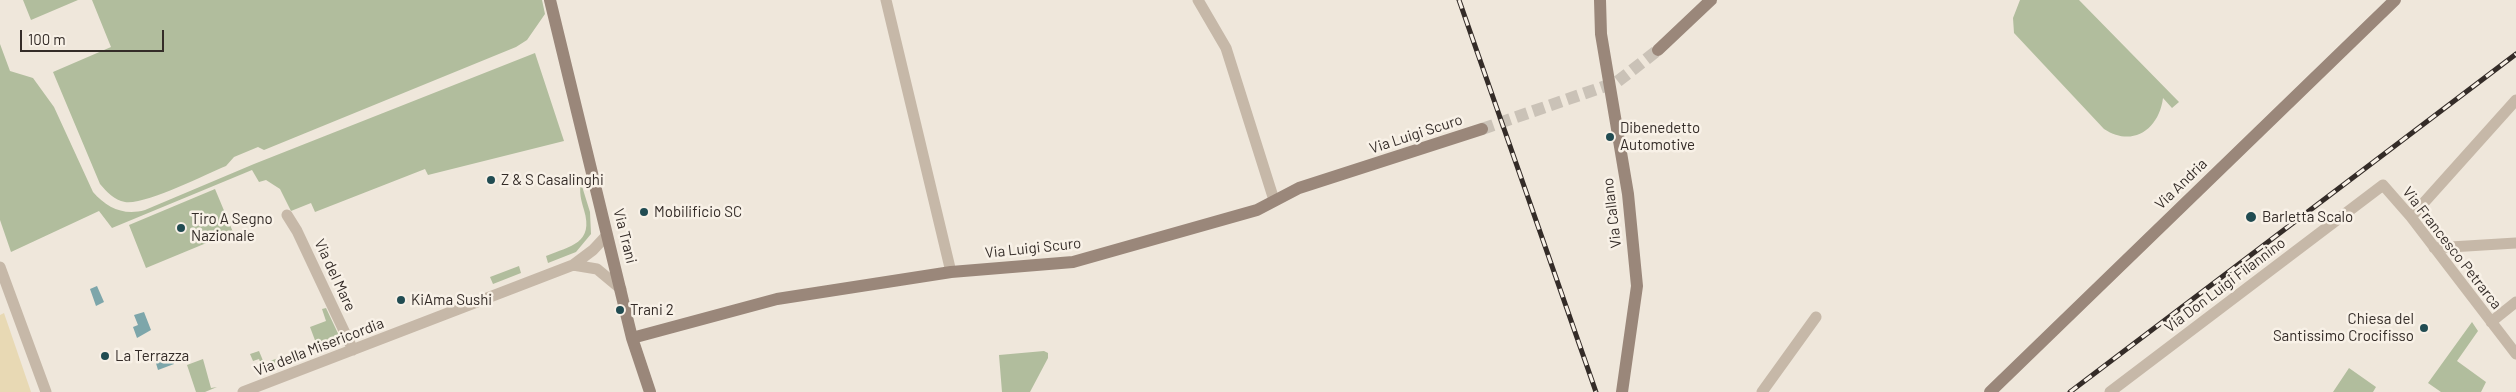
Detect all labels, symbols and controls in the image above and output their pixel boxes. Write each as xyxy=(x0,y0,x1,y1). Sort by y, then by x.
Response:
scale bar xyxy=(22,20,166,52)
text: 100 m xyxy=(28,30,66,48)
street label: Via Luigi Scuro xyxy=(1367,110,1465,158)
place label: Dibenedetto Automotive xyxy=(1620,119,1700,154)
marker: Dibenedetto Automotive xyxy=(1604,131,1616,143)
street label: Via Andria xyxy=(2151,155,2211,213)
place label: Z & S Casalinghi xyxy=(501,171,604,189)
marker: Z & S Casalinghi xyxy=(485,174,497,186)
street label: Via Callano xyxy=(1599,177,1625,249)
street label: Via Francesco Petrarca xyxy=(2399,183,2505,313)
place label: Mobilificio SC xyxy=(654,203,742,221)
marker: Mobilificio SC xyxy=(638,206,650,218)
street label: Via Trani xyxy=(609,207,641,265)
place label: Barletta Scalo xyxy=(2262,208,2353,226)
place label: Tiro A Segno Nazionale xyxy=(191,210,273,245)
marker: Barletta Scalo xyxy=(2244,210,2258,224)
marker: Tiro A Segno Nazionale xyxy=(175,222,187,234)
street label: Via Luigi Scuro xyxy=(984,234,1082,262)
street label: Via Don Luigi Filannino xyxy=(2161,234,2289,336)
street label: Via del Mare xyxy=(310,236,360,314)
place label: KiAma Sushi xyxy=(411,291,492,309)
marker: KiAma Sushi xyxy=(395,294,407,306)
place label: Trani 2 xyxy=(630,301,674,319)
marker: Trani 2 xyxy=(614,304,626,316)
place label: Chiesa del Santissimo Crocifisso xyxy=(2273,310,2414,345)
street label: Via della Misericordia xyxy=(252,314,386,380)
marker: Chiesa del Santissimo Crocifisso xyxy=(2418,322,2430,334)
place label: La Terrazza xyxy=(115,347,189,365)
marker: La Terrazza xyxy=(99,350,111,362)

